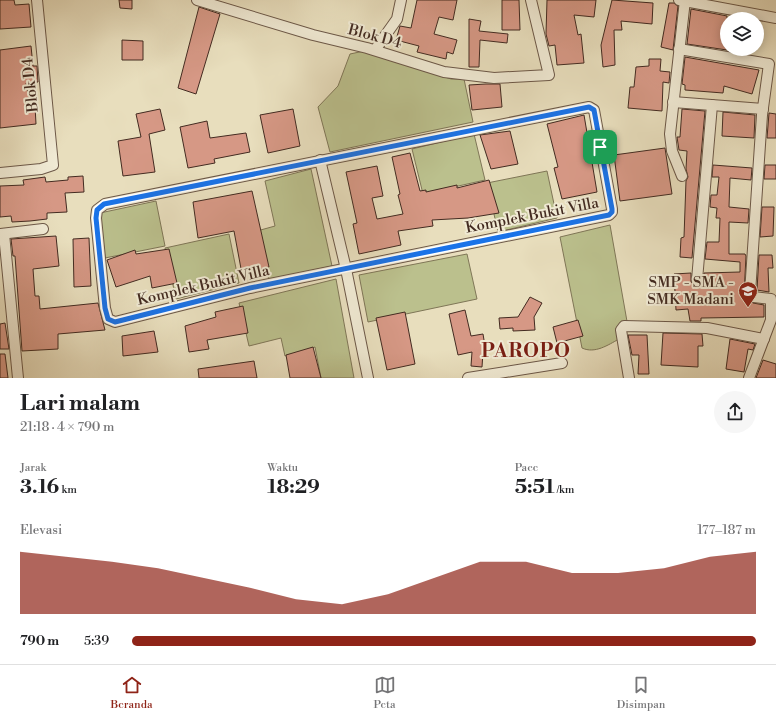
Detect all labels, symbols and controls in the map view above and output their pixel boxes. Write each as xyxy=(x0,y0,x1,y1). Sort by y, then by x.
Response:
map controls xyxy=(720,12,764,56)
button: layers xyxy=(720,12,764,56)
street label: Blok D4 xyxy=(345,20,404,53)
street label: Blok D4 xyxy=(18,57,43,114)
pin xyxy=(583,130,617,164)
icon: arrive xyxy=(589,136,611,158)
street label: Komplek Bukit Villa xyxy=(464,193,601,238)
street label: Komplek Bukit Villa xyxy=(135,261,272,310)
place label: SMP - SMA - SMK Madani xyxy=(647,273,734,309)
school or university icon: SMP - SMA - SMK Madani xyxy=(737,280,759,308)
district label: PAROPO xyxy=(481,339,571,363)
text: Lari malam xyxy=(20,390,140,417)
button: share xyxy=(714,391,756,433)
text: 21:18 · 4 × 790 m xyxy=(20,419,114,435)
text: Jarak xyxy=(20,461,46,475)
text: Waktu xyxy=(267,461,298,475)
text: Pace xyxy=(515,461,538,475)
text: 3.16 xyxy=(20,475,59,500)
text: 18:29 xyxy=(267,475,320,500)
text: 5:51 xyxy=(515,475,555,500)
text: km xyxy=(59,483,77,497)
text: /km xyxy=(555,483,574,497)
text: Elevasi xyxy=(20,522,62,538)
text: 177–187 m xyxy=(697,522,756,538)
text: 790 m xyxy=(20,633,59,649)
text: 5:39 xyxy=(84,633,109,649)
tab: Beranda xyxy=(111,674,152,712)
tab: Peta xyxy=(374,674,396,712)
tab: Disimpan xyxy=(617,674,665,712)

